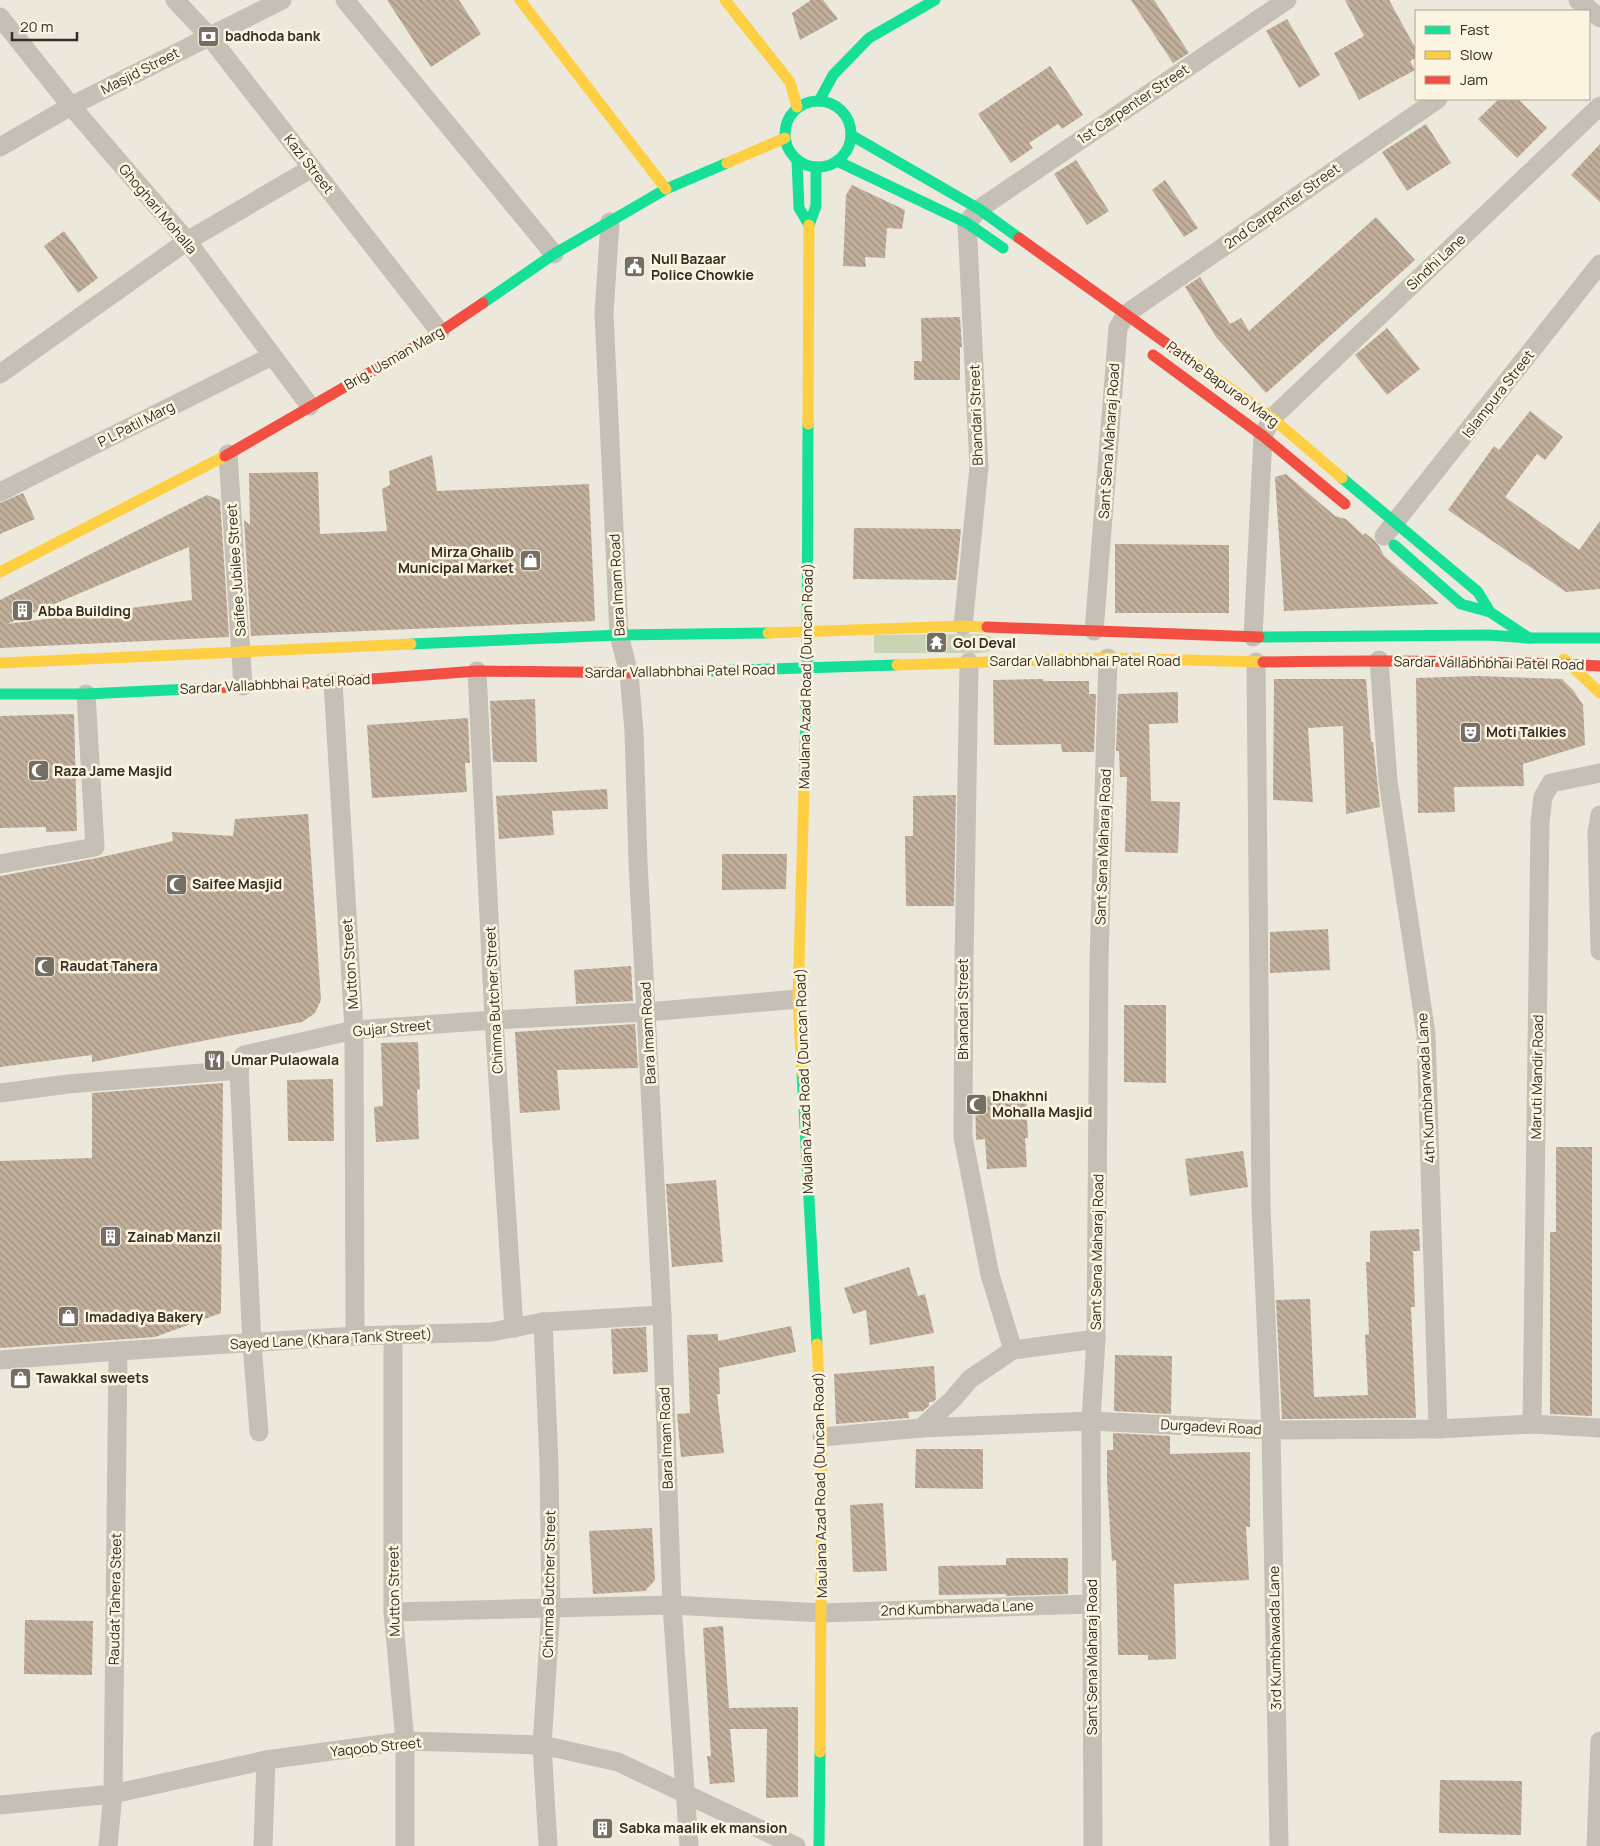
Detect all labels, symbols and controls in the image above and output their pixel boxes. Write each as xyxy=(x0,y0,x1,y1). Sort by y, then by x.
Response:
scale bar xyxy=(12,10,78,42)
legend xyxy=(1415,10,1590,100)
text: 20 m xyxy=(20,16,53,37)
text: Fast xyxy=(1460,19,1489,40)
bank icon: badhoda bank xyxy=(197,24,221,48)
place label: badhoda bank xyxy=(225,26,321,45)
street label: Masjid Street xyxy=(97,42,183,99)
text: Slow xyxy=(1460,44,1493,65)
street label: 1st Carpenter Street xyxy=(1073,59,1193,148)
text: Jam xyxy=(1460,69,1488,90)
street label: Kazi Street xyxy=(280,130,339,198)
street label: 2nd Carpenter Street xyxy=(1220,158,1344,253)
street label: Ghoghari Mohalla xyxy=(115,160,202,258)
street label: Sindhi Lane xyxy=(1402,229,1469,294)
place label: Null Bazaar Police Chowkie xyxy=(651,249,754,284)
public building icon: Null Bazaar Police Chowkie xyxy=(623,255,647,279)
street label: Brig. Usman Marg xyxy=(340,321,447,394)
street label: Patthe Bapurao Marg xyxy=(1163,336,1283,431)
street label: Islampura Street xyxy=(1457,346,1538,442)
street label: Sant Sena Maharaj Road xyxy=(1094,362,1123,520)
street label: Bhandari Street xyxy=(964,364,987,466)
street label: P L Patil Marg xyxy=(94,396,177,451)
street label: Saifee Jubilee Street xyxy=(221,502,250,637)
street label: Bara Imam Road xyxy=(604,533,629,637)
place label: Mirza Ghalib Municipal Market xyxy=(398,542,514,577)
shop icon: Mirza Ghalib Municipal Market xyxy=(518,548,542,572)
street label: Maulana Azad Road (Duncan Road) xyxy=(794,563,817,789)
building icon: Abba Building xyxy=(10,599,34,623)
place label: Abba Building xyxy=(38,601,131,620)
temple icon: Gol Deval xyxy=(925,631,949,655)
place label: Gol Deval xyxy=(953,633,1016,652)
street label: Sardar Vallabhbhai Patel Road xyxy=(990,651,1180,670)
street label: Sardar Vallabhbhai Patel Road xyxy=(1393,651,1585,674)
street label: Sardar Vallabhbhai Patel Road xyxy=(584,659,776,682)
street label: Sardar Vallabhbhai Patel Road xyxy=(179,669,371,698)
theatre icon: Moti Talkies xyxy=(1458,720,1482,744)
place label: Moti Talkies xyxy=(1486,722,1567,741)
mosque icon: Raza Jame Masjid xyxy=(26,759,50,783)
place label: Raza Jame Masjid xyxy=(54,761,172,780)
street label: Sant Sena Maharaj Road xyxy=(1090,769,1115,925)
mosque icon: Saifee Masjid xyxy=(164,872,188,896)
place label: Saifee Masjid xyxy=(192,874,282,893)
street label: Mutton Street xyxy=(337,918,362,1010)
street label: Chimna Butcher Street xyxy=(480,925,507,1074)
mosque icon: Raudat Tahera xyxy=(32,954,56,978)
place label: Raudat Tahera xyxy=(60,956,158,975)
street label: Bhandari Street xyxy=(953,958,972,1060)
street label: Maulana Azad Road (Duncan Road) xyxy=(790,968,817,1194)
street label: Bara Imam Road xyxy=(635,981,660,1085)
street label: 4th Kumbharwada Lane xyxy=(1412,1012,1439,1164)
street label: Maruti Mandir Road xyxy=(1526,1014,1547,1140)
street label: Gujar Street xyxy=(352,1015,432,1040)
restaurant icon: Umar Pulaowala xyxy=(203,1048,227,1072)
place label: Umar Pulaowala xyxy=(231,1050,339,1069)
place label: Dhakhni Mohalla Masjid xyxy=(992,1086,1092,1121)
mosque icon: Dhakhni Mohalla Masjid xyxy=(964,1092,988,1116)
street label: Sant Sena Maharaj Road xyxy=(1086,1174,1107,1330)
building icon: Zainab Manzil xyxy=(99,1225,123,1249)
place label: Zainab Manzil xyxy=(127,1227,221,1246)
shop icon: Imadadiya Bakery xyxy=(57,1305,81,1329)
place label: Imadadiya Bakery xyxy=(85,1307,203,1326)
street label: Sayed Lane (Khara Tank Street) xyxy=(229,1324,433,1353)
shop icon: Tawakkal sweets xyxy=(8,1366,32,1390)
place label: Tawakkal sweets xyxy=(36,1368,149,1387)
street label: Maulana Azad Road (Duncan Road) xyxy=(808,1372,831,1598)
street label: Bara Imam Road xyxy=(654,1386,677,1490)
street label: Durgadevi Road xyxy=(1160,1414,1262,1439)
street label: Chinma Butcher Street xyxy=(538,1510,559,1658)
street label: Raudat Tahera Steet xyxy=(104,1532,125,1665)
street label: Mutton Street xyxy=(383,1545,404,1637)
street label: 3rd Kumbhawada Lane xyxy=(1264,1566,1285,1710)
street label: Sant Sena Maharaj Road xyxy=(1082,1579,1101,1735)
street label: 2nd Kumbharwada Lane xyxy=(880,1595,1034,1620)
street label: Yaqoob Street xyxy=(329,1732,423,1761)
building icon: Sabka maalik ek mansion xyxy=(591,1816,615,1840)
place label: Sabka maalik ek mansion xyxy=(619,1818,787,1837)

